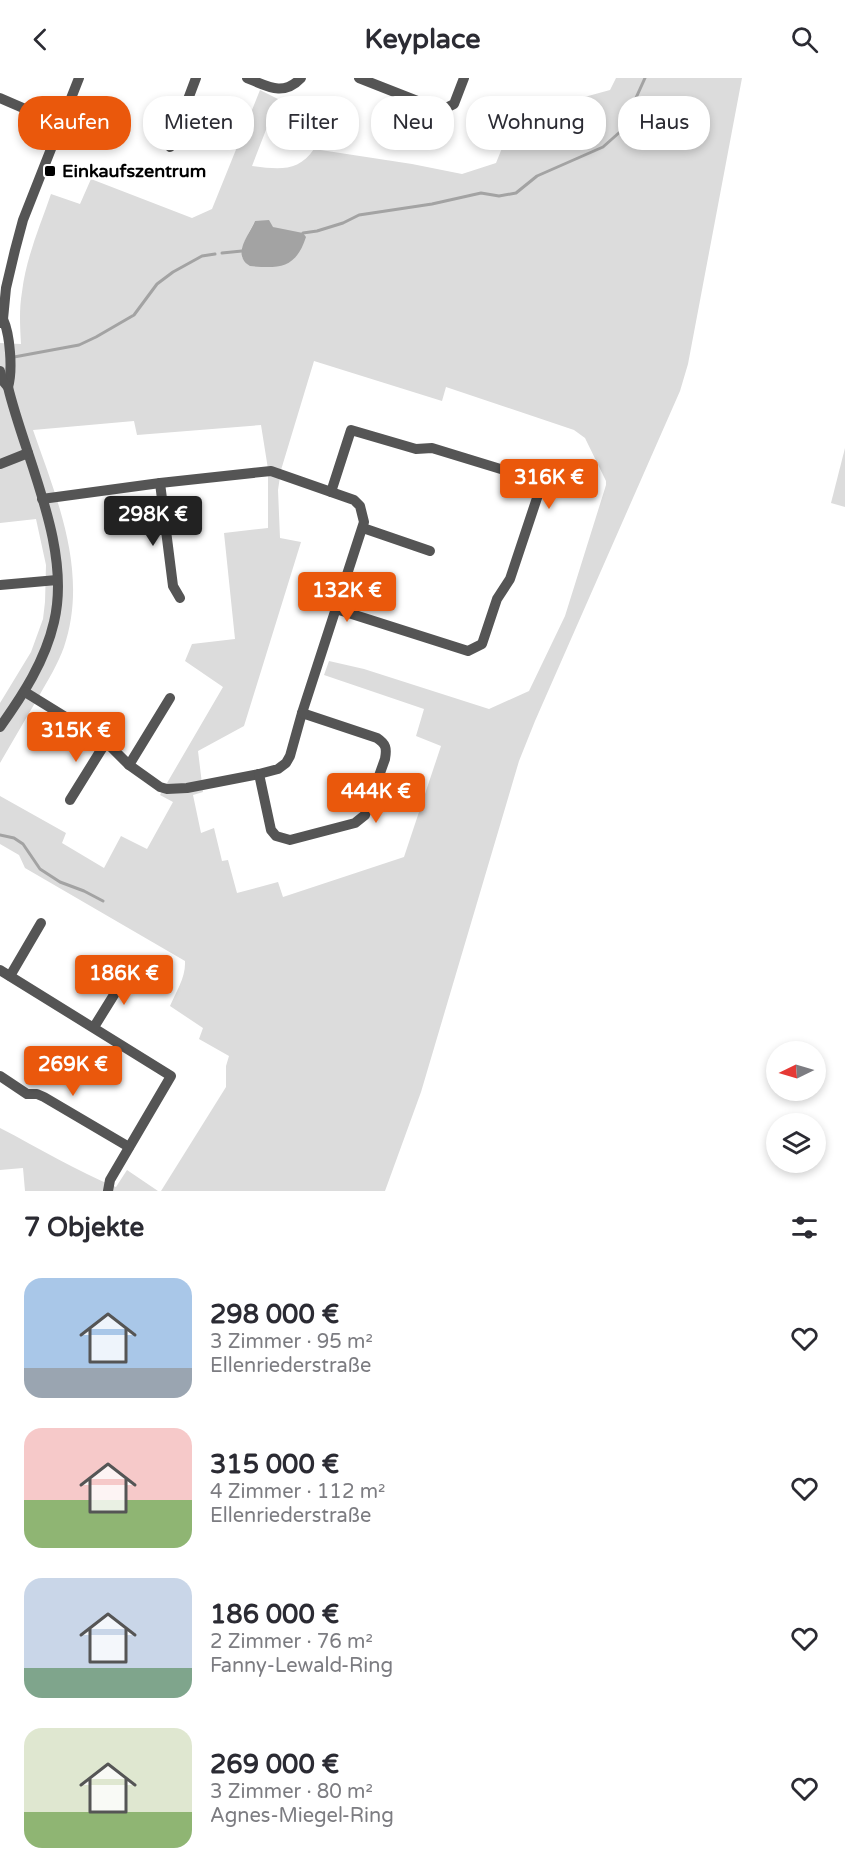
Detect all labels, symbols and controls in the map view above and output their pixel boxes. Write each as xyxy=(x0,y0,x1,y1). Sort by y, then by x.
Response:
icon: back xyxy=(24,23,57,56)
text: Keyplace xyxy=(364,23,481,56)
icon: search xyxy=(788,23,821,56)
chip: Kaufen xyxy=(18,96,131,150)
chip: Mieten xyxy=(143,96,254,150)
chip: Filter xyxy=(266,96,359,150)
chip: Neu xyxy=(371,96,454,150)
chip: Wohnung xyxy=(466,96,606,150)
chip: Haus xyxy=(618,96,710,150)
place label: Einkaufszentrum xyxy=(62,160,206,182)
marker: Einkaufszentrum xyxy=(43,164,57,178)
pin: 316K € xyxy=(500,459,598,510)
text: 316K € xyxy=(514,466,584,490)
pin: 298K € xyxy=(104,496,202,547)
text: 298K € xyxy=(118,503,188,527)
pin: 132K € xyxy=(298,572,396,623)
text: 132K € xyxy=(312,579,382,603)
pin: 315K € xyxy=(27,712,125,763)
text: 315K € xyxy=(41,719,111,743)
pin: 444K € xyxy=(327,773,425,824)
text: 444K € xyxy=(341,780,411,804)
pin: 186K € xyxy=(75,955,173,1006)
text: 186K € xyxy=(89,962,159,986)
north arrow xyxy=(766,1041,826,1101)
map controls xyxy=(766,1041,826,1173)
pin: 269K € xyxy=(24,1046,122,1097)
text: 269K € xyxy=(38,1053,108,1077)
button: layers xyxy=(766,1113,826,1173)
icon: filters xyxy=(788,1211,821,1244)
text: 7 Objekte xyxy=(24,1212,144,1243)
text: 298 000 € xyxy=(210,1299,339,1330)
icon: home xyxy=(72,1302,144,1374)
icon: heart xyxy=(788,1322,821,1355)
text: 3 Zimmer · 95 m² xyxy=(210,1330,373,1354)
text: Ellenriederstraße xyxy=(210,1354,371,1378)
text: 315 000 € xyxy=(210,1449,339,1480)
icon: home xyxy=(72,1452,144,1524)
icon: heart xyxy=(788,1472,821,1505)
text: 4 Zimmer · 112 m² xyxy=(210,1480,385,1504)
text: Ellenriederstraße xyxy=(210,1504,371,1528)
text: 186 000 € xyxy=(210,1599,339,1630)
icon: home xyxy=(72,1602,144,1674)
icon: heart xyxy=(788,1622,821,1655)
text: 2 Zimmer · 76 m² xyxy=(210,1630,373,1654)
text: Fanny-Lewald-Ring xyxy=(210,1654,393,1678)
text: 269 000 € xyxy=(210,1749,339,1780)
icon: home xyxy=(72,1752,144,1824)
icon: heart xyxy=(788,1772,821,1805)
text: 3 Zimmer · 80 m² xyxy=(210,1780,373,1804)
text: Agnes-Miegel-Ring xyxy=(210,1804,394,1828)

